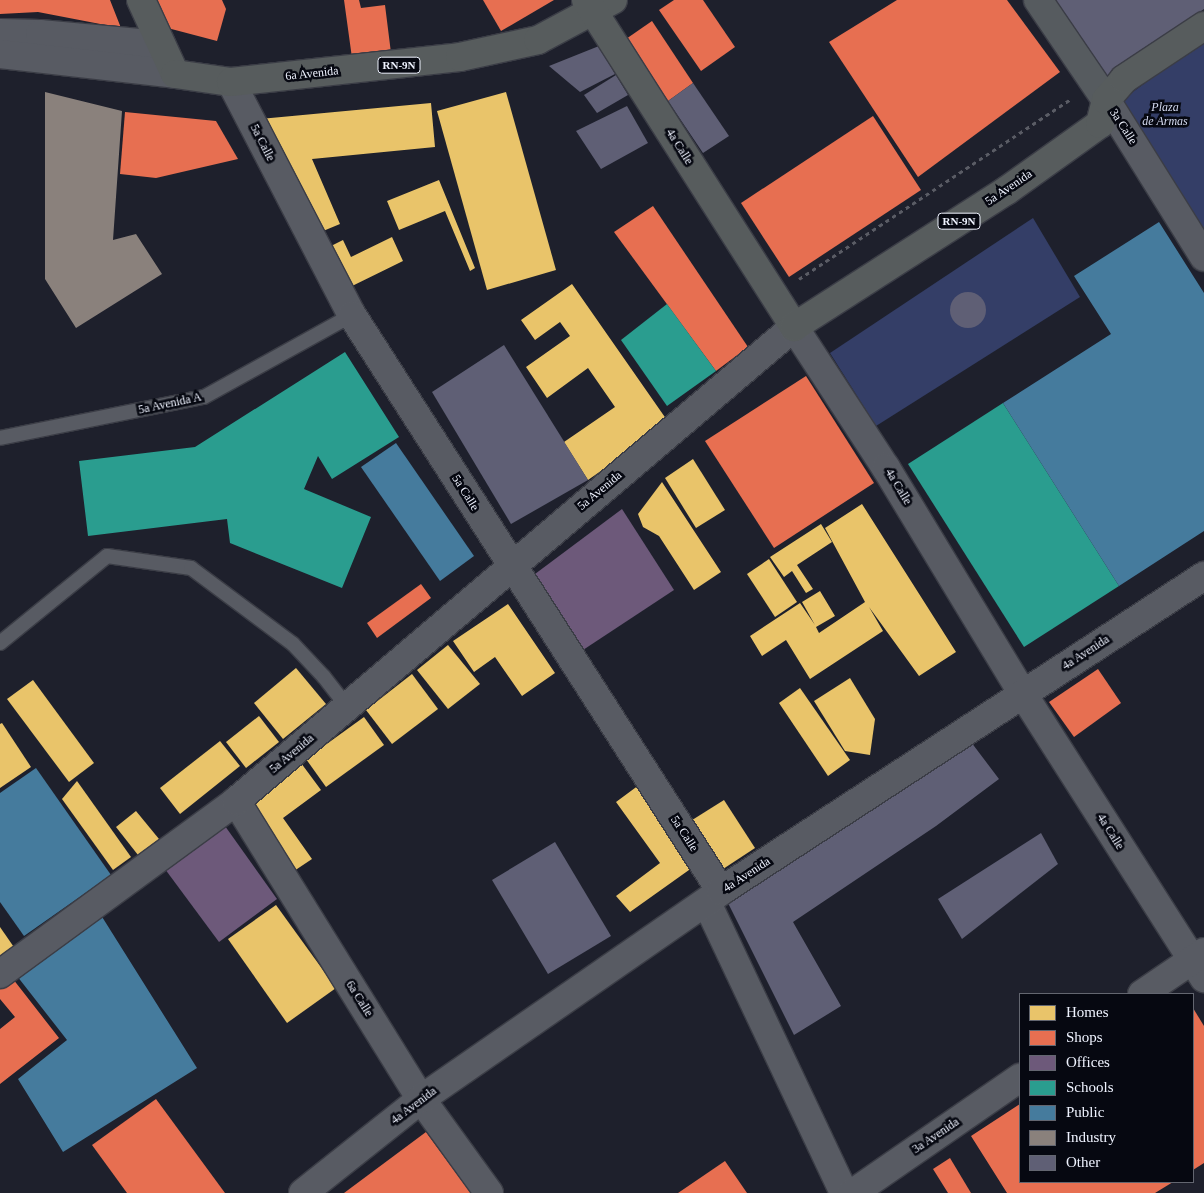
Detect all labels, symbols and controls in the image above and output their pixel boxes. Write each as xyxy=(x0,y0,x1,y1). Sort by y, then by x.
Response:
road number: RN-9N xyxy=(376,56,422,74)
street label: 6a Avenida xyxy=(284,64,340,84)
park label: Plaza de Armas xyxy=(1142,101,1188,129)
street label: 3a Calle xyxy=(1106,106,1140,148)
street label: 5a Calle xyxy=(247,122,277,164)
street label: 4a Calle xyxy=(662,126,696,168)
street label: 5a Avenida xyxy=(983,167,1035,209)
road number: RN-9N xyxy=(936,212,982,230)
street label: 5a Avenida A xyxy=(136,390,204,418)
street label: 4a Calle xyxy=(882,466,914,508)
street label: 5a Avenida xyxy=(575,468,625,514)
street label: 5a Calle xyxy=(448,472,482,514)
street label: 4a Avenida xyxy=(1059,632,1113,674)
street label: 5a Avenida xyxy=(267,731,317,777)
street label: 4a Calle xyxy=(1093,811,1127,853)
street label: 5a Calle xyxy=(667,813,701,855)
street label: 4a Avenida xyxy=(720,854,774,896)
street label: 6a Calle xyxy=(342,978,376,1020)
legend xyxy=(1019,993,1194,1183)
text: Homes xyxy=(1066,1004,1109,1020)
text: Shops xyxy=(1066,1029,1103,1045)
text: Offices xyxy=(1066,1054,1110,1070)
text: Schools xyxy=(1066,1079,1114,1095)
street label: 4a Avenida xyxy=(388,1084,440,1128)
text: Public xyxy=(1066,1104,1104,1120)
street label: 3a Avenida xyxy=(910,1115,962,1157)
text: Industry xyxy=(1066,1129,1116,1145)
text: Other xyxy=(1066,1154,1100,1170)

